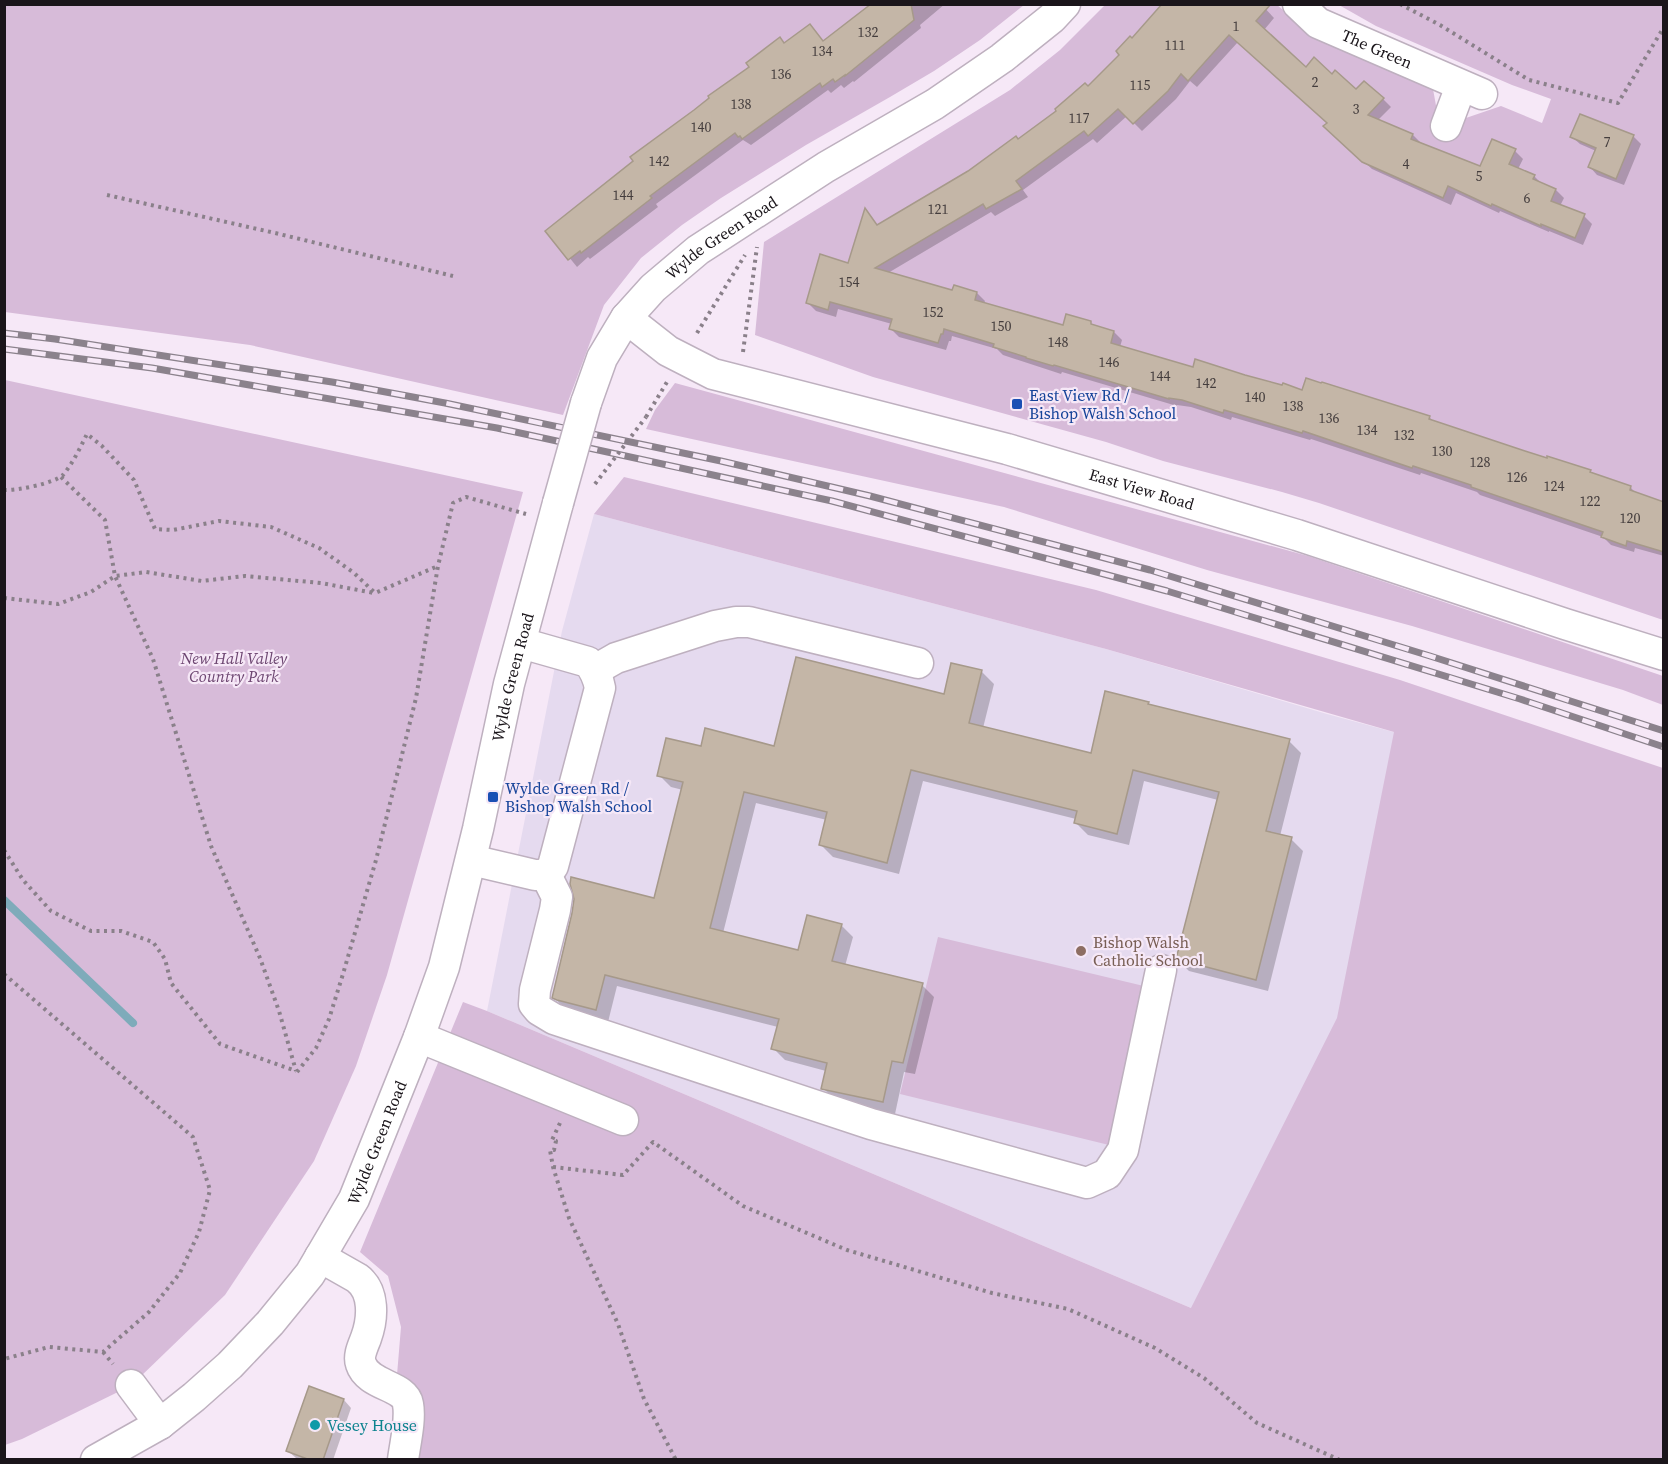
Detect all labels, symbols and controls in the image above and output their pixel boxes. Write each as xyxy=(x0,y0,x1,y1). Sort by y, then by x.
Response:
house number: 1 xyxy=(1233,16,1240,36)
house number: 132 xyxy=(858,22,879,42)
street label: The Green xyxy=(1338,24,1416,74)
house number: 111 xyxy=(1165,35,1186,55)
house number: 134 xyxy=(812,41,833,61)
house number: 136 xyxy=(771,64,792,84)
house number: 2 xyxy=(1312,72,1319,92)
house number: 115 xyxy=(1130,75,1151,95)
house number: 138 xyxy=(731,94,752,114)
house number: 3 xyxy=(1353,99,1360,119)
house number: 117 xyxy=(1069,108,1090,128)
house number: 140 xyxy=(691,117,712,137)
house number: 7 xyxy=(1604,132,1611,152)
house number: 142 xyxy=(649,151,670,171)
house number: 4 xyxy=(1403,154,1410,174)
house number: 5 xyxy=(1476,166,1483,186)
house number: 144 xyxy=(613,185,634,205)
house number: 6 xyxy=(1524,188,1531,208)
street label: Wylde Green Road xyxy=(661,191,781,284)
house number: 121 xyxy=(928,199,949,219)
house number: 154 xyxy=(839,272,860,292)
house number: 152 xyxy=(923,302,944,322)
house number: 150 xyxy=(991,316,1012,336)
house number: 148 xyxy=(1048,332,1069,352)
house number: 146 xyxy=(1099,352,1120,372)
house number: 144 xyxy=(1150,366,1171,386)
house number: 142 xyxy=(1196,373,1217,393)
place label: East View Rd / Bishop Walsh School xyxy=(1029,384,1177,424)
house number: 140 xyxy=(1245,387,1266,407)
house number: 138 xyxy=(1283,396,1304,416)
marker: East View Rd / Bishop Walsh School xyxy=(1010,397,1024,411)
house number: 136 xyxy=(1319,408,1340,428)
house number: 134 xyxy=(1357,420,1378,440)
house number: 132 xyxy=(1394,425,1415,445)
house number: 130 xyxy=(1432,441,1453,461)
house number: 128 xyxy=(1470,452,1491,472)
street label: East View Road xyxy=(1087,463,1197,515)
house number: 126 xyxy=(1507,467,1528,487)
house number: 124 xyxy=(1544,476,1565,496)
house number: 122 xyxy=(1580,491,1601,511)
house number: 120 xyxy=(1620,508,1641,528)
street label: Wylde Green Road xyxy=(486,610,539,744)
park label: New Hall Valley Country Park xyxy=(180,647,288,687)
place label: Wylde Green Rd / Bishop Walsh School xyxy=(505,777,653,817)
marker: Wylde Green Rd / Bishop Walsh School xyxy=(486,790,500,804)
place label: Bishop Walsh Catholic School xyxy=(1093,931,1204,971)
marker: Bishop Walsh Catholic School xyxy=(1074,944,1088,958)
street label: Wylde Green Road xyxy=(342,1077,411,1208)
place label: Vesey House xyxy=(327,1414,417,1436)
marker: Vesey House xyxy=(308,1418,322,1432)

